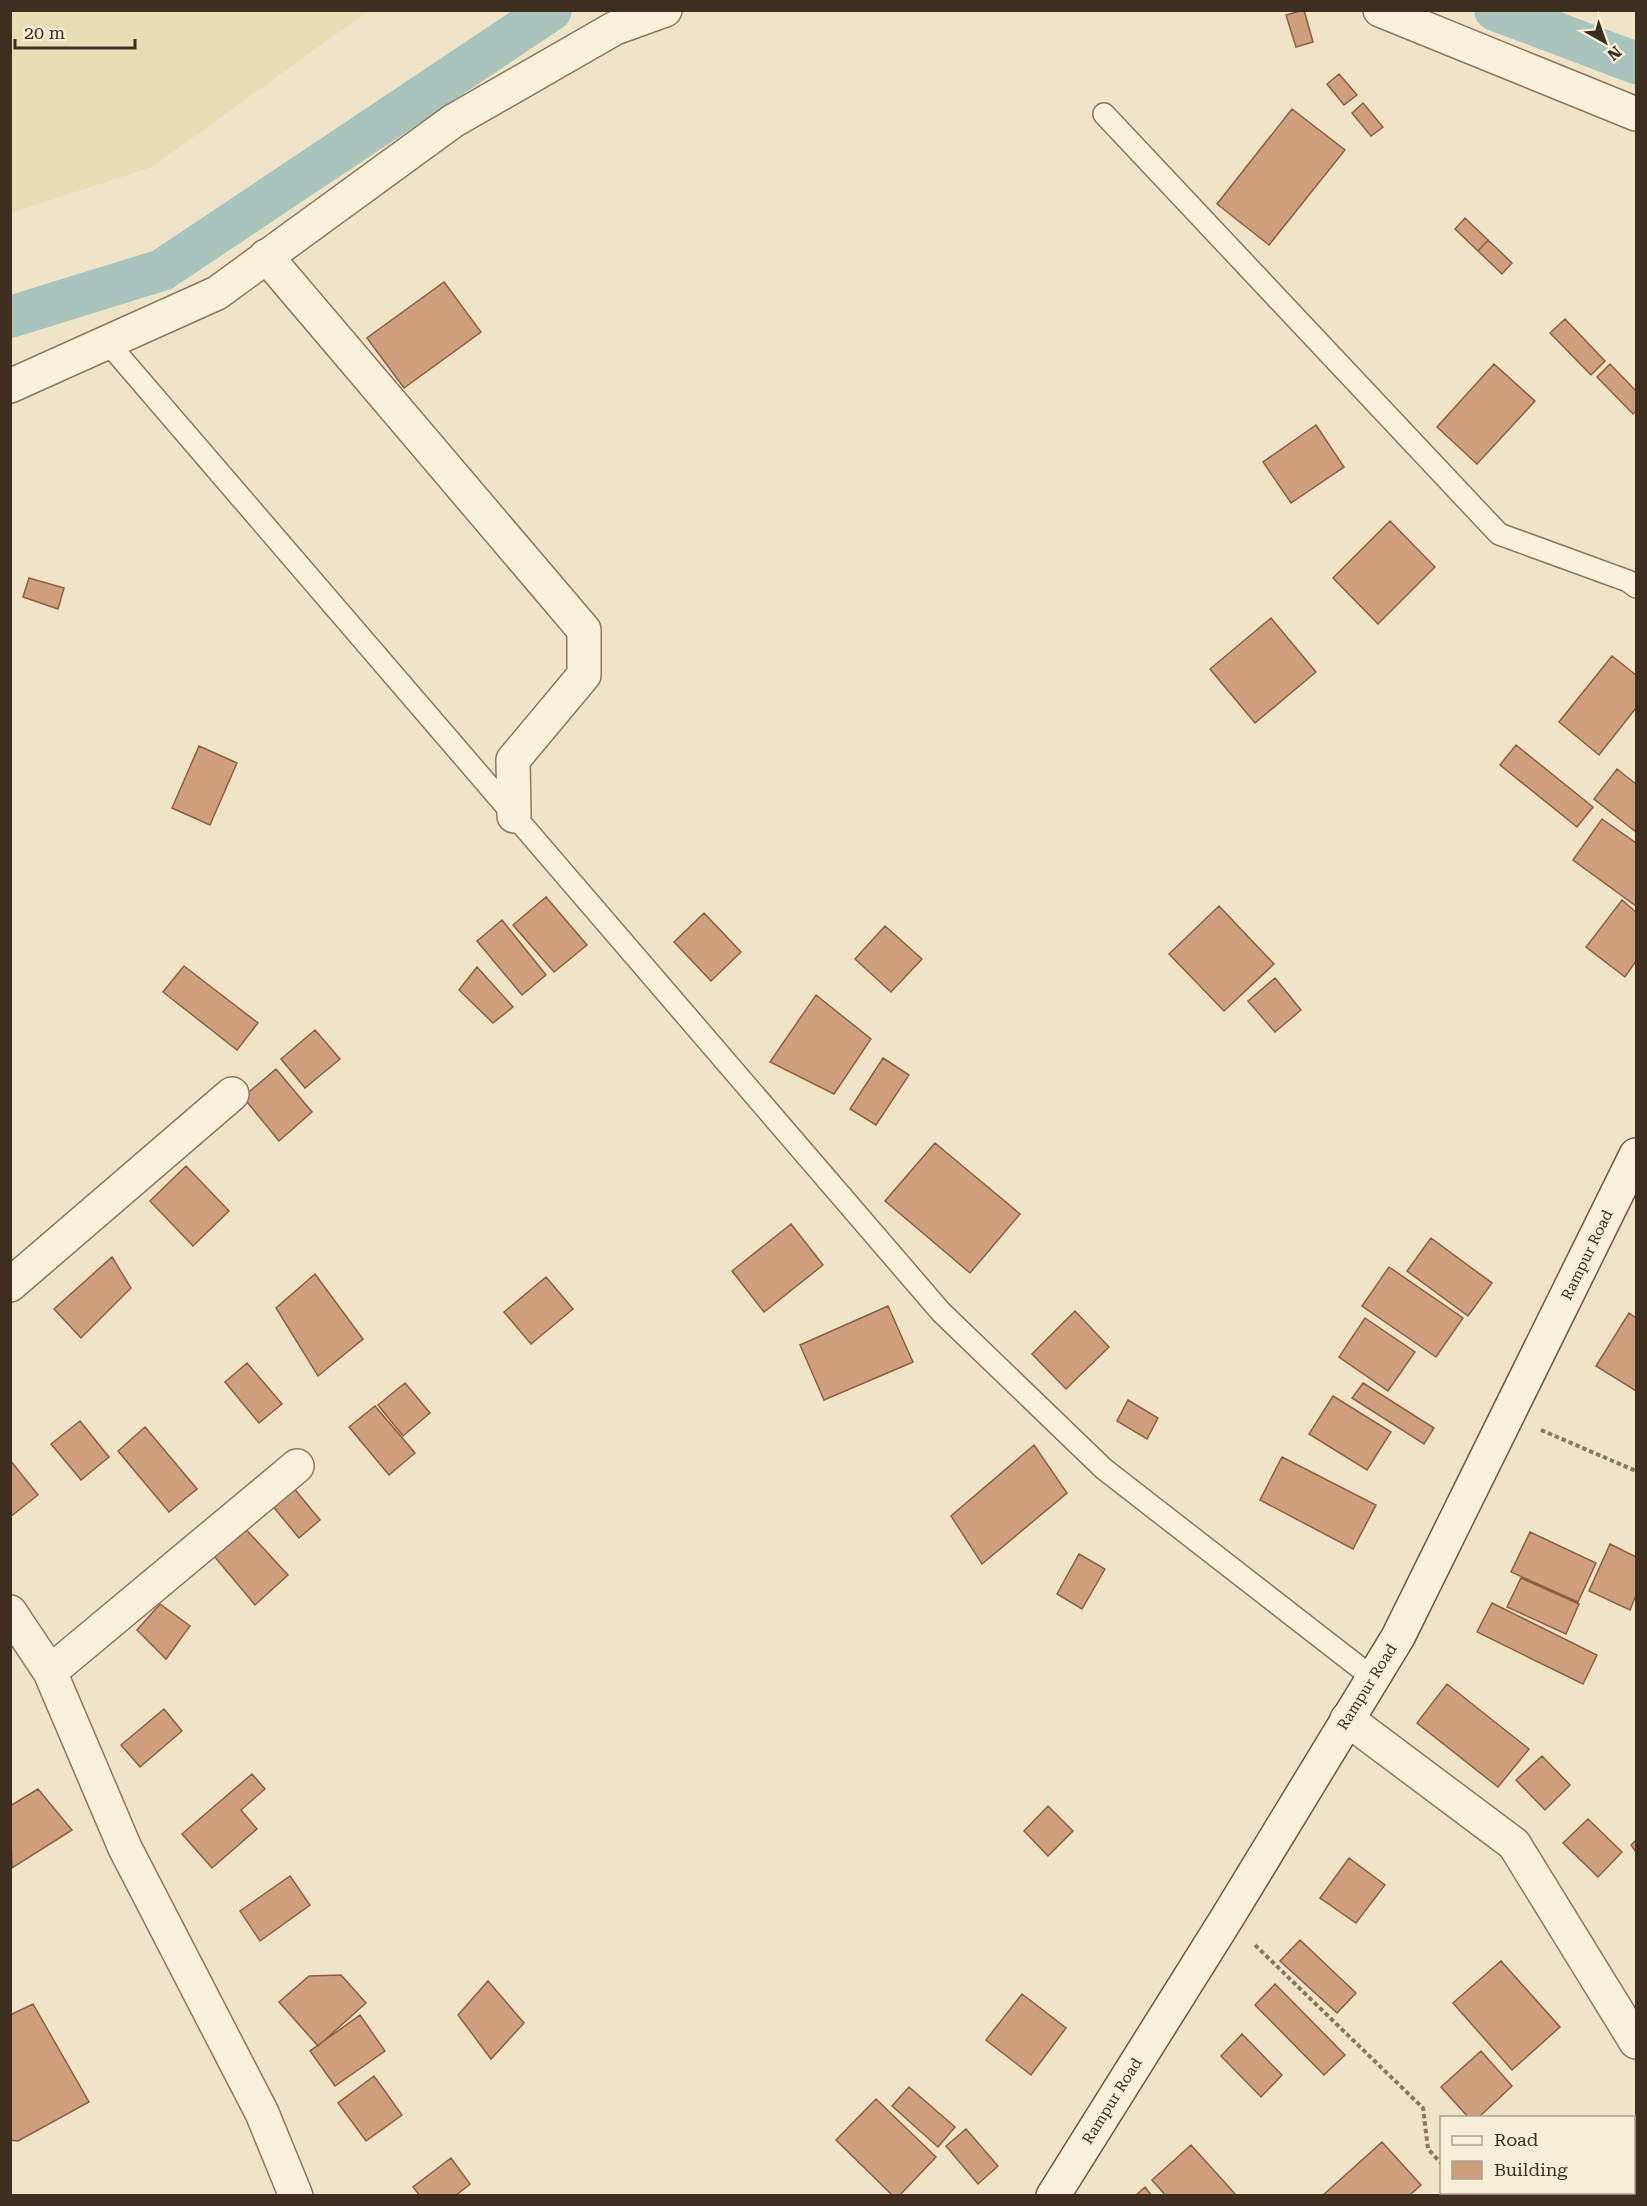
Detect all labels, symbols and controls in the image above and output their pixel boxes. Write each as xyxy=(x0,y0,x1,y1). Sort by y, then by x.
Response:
scale bar xyxy=(15,12,135,50)
north arrow xyxy=(1575,12,1635,72)
text: 20 m xyxy=(24,22,65,43)
text: N xyxy=(1603,42,1625,64)
street label: Rampur Road xyxy=(1557,1207,1617,1303)
street label: Rampur Road xyxy=(1333,1640,1401,1733)
street label: Rampur Road xyxy=(1078,2054,1146,2147)
legend xyxy=(1440,2116,1635,2194)
text: Road xyxy=(1494,2129,1539,2150)
text: Building xyxy=(1494,2159,1568,2180)

